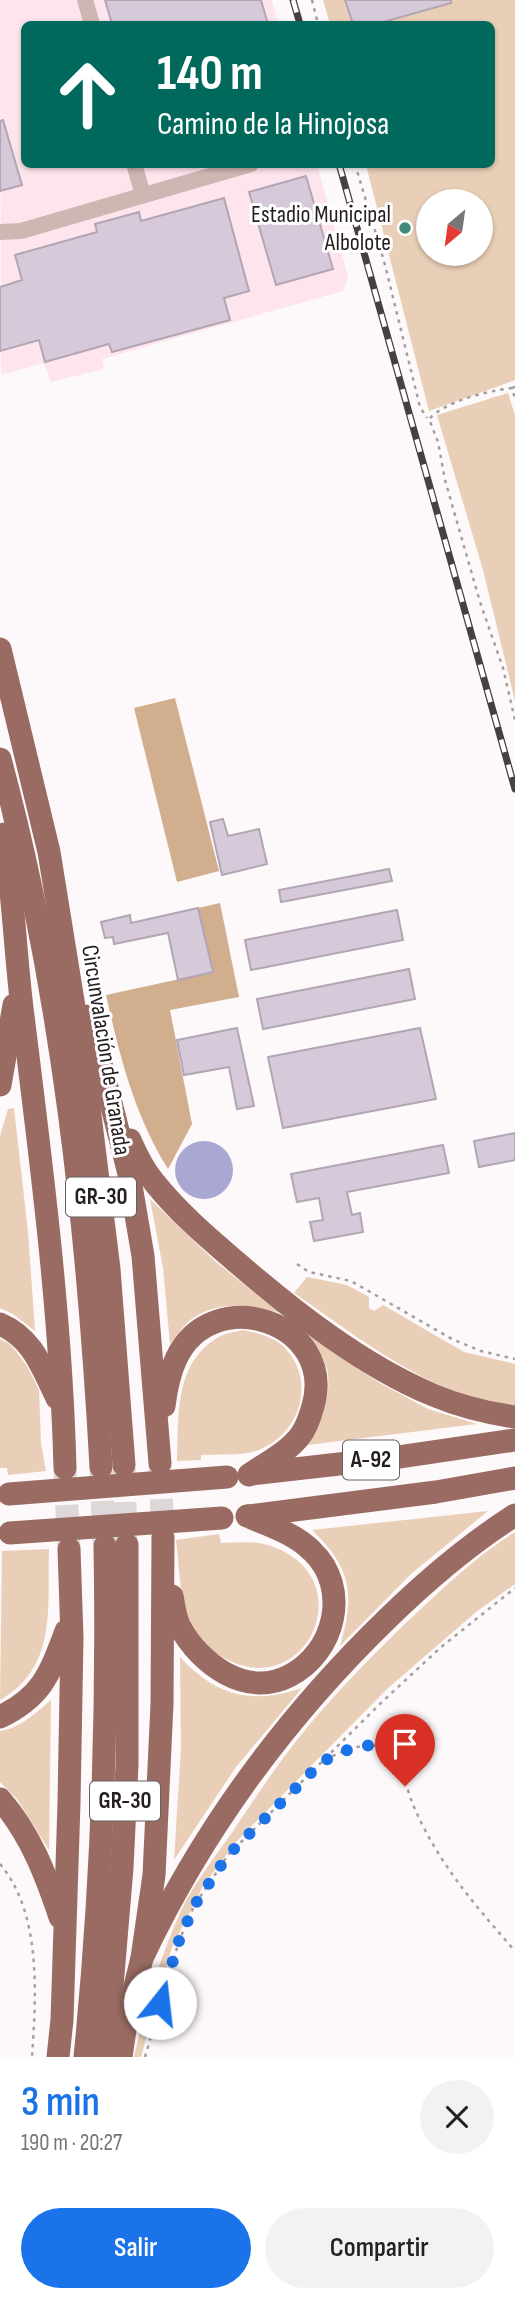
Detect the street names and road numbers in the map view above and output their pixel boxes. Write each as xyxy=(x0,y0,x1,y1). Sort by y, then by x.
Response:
street label: Circunvalación de Granada xyxy=(75,943,137,1157)
road number: GR-30 xyxy=(66,1178,136,1216)
road number: A-92 xyxy=(343,1441,399,1480)
road number: GR-30 xyxy=(90,1782,160,1820)

